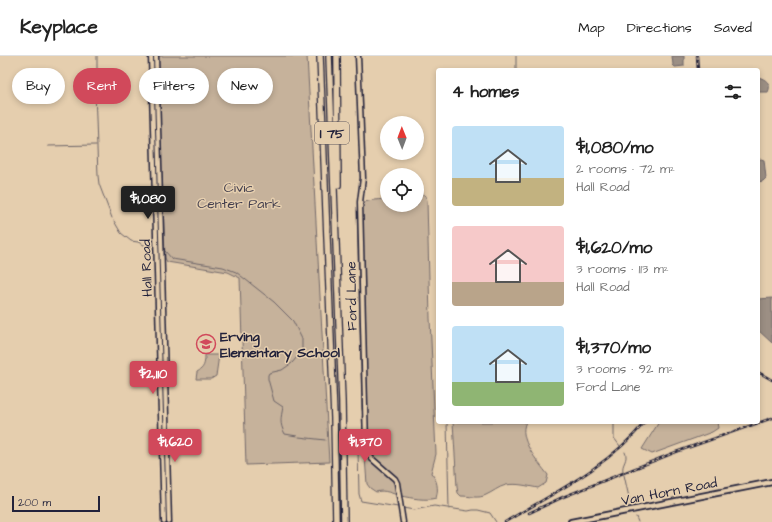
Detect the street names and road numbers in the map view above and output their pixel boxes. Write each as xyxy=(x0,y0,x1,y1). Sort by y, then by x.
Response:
road number: I 75 xyxy=(315,122,349,144)
street label: Hall Road xyxy=(136,239,158,297)
street label: Ford Lane xyxy=(341,261,363,331)
street label: Van Horn Road xyxy=(620,473,719,511)

